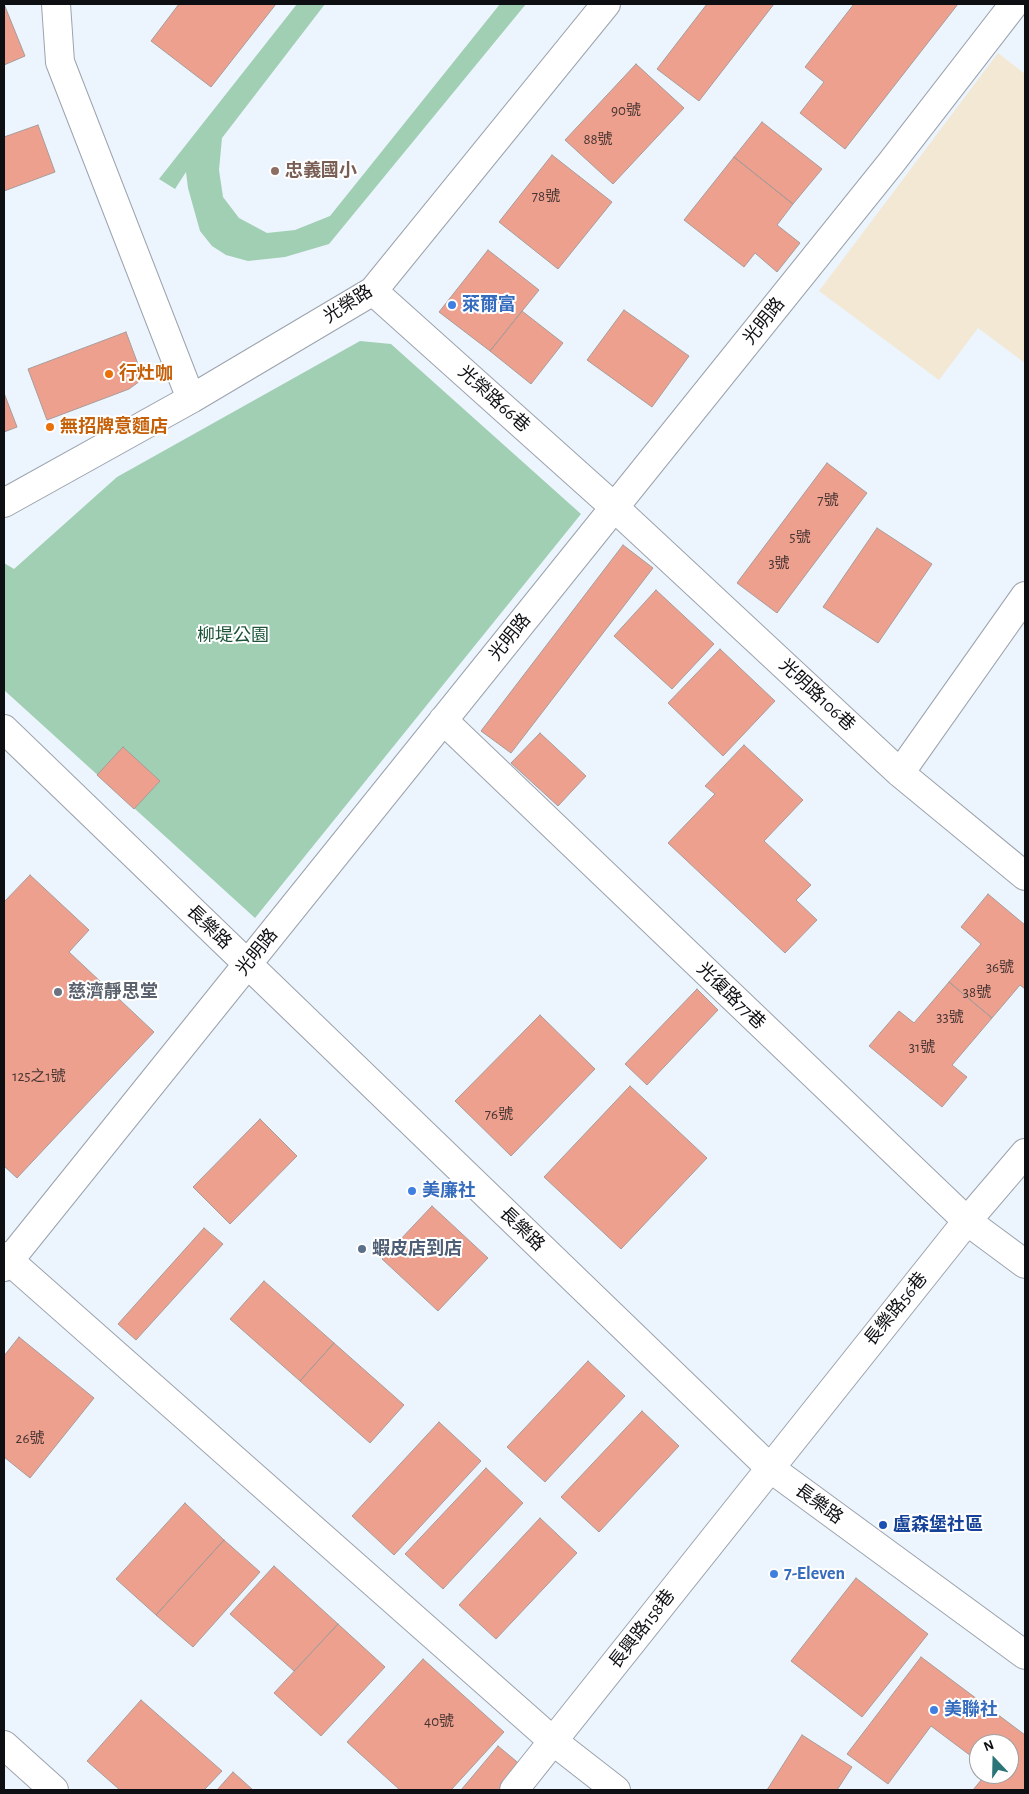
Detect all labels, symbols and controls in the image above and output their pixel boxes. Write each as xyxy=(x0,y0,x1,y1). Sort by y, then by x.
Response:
house number: 90號 xyxy=(611,101,641,119)
house number: 88號 xyxy=(583,130,613,148)
place label: 忠義國小 xyxy=(285,160,357,182)
marker: 忠義國小 xyxy=(269,165,281,177)
house number: 78號 xyxy=(532,187,560,205)
street label: 光榮路 xyxy=(319,280,377,328)
street label: 光明路 xyxy=(739,293,789,349)
place label: 萊爾富 xyxy=(462,294,516,316)
marker: 萊爾富 xyxy=(446,299,458,311)
street label: 光榮路66巷 xyxy=(454,361,534,437)
place label: 行灶咖 xyxy=(119,363,173,385)
marker: 行灶咖 xyxy=(103,368,115,380)
place label: 無招牌意麵店 xyxy=(60,416,168,438)
marker: 無招牌意麵店 xyxy=(44,421,56,433)
house number: 7號 xyxy=(817,491,839,509)
house number: 5號 xyxy=(789,528,811,546)
house number: 3號 xyxy=(768,554,790,572)
street label: 光明路 xyxy=(485,609,535,665)
park label: 柳堤公園 xyxy=(197,625,269,647)
street label: 光明路106巷 xyxy=(774,654,860,736)
street label: 長樂路 xyxy=(182,900,236,954)
street label: 光明路 xyxy=(232,924,282,980)
street label: 光復路77巷 xyxy=(692,958,770,1034)
house number: 36號 xyxy=(986,958,1014,976)
place label: 慈濟靜思堂 xyxy=(68,981,158,1003)
house number: 38號 xyxy=(963,983,991,1001)
marker: 慈濟靜思堂 xyxy=(52,986,64,998)
house number: 33號 xyxy=(936,1008,964,1026)
house number: 31號 xyxy=(909,1038,935,1056)
house number: 125之1號 xyxy=(12,1067,66,1085)
house number: 76號 xyxy=(485,1105,513,1123)
place label: 美廉社 xyxy=(422,1180,476,1202)
marker: 美廉社 xyxy=(406,1185,418,1197)
street label: 長樂路 xyxy=(495,1202,549,1256)
place label: 蝦皮店到店 xyxy=(372,1238,462,1260)
marker: 蝦皮店到店 xyxy=(356,1243,368,1255)
street label: 長樂路56巷 xyxy=(860,1268,932,1350)
house number: 26號 xyxy=(16,1429,44,1447)
street label: 長樂路 xyxy=(791,1479,847,1529)
place label: 盧森堡社區 xyxy=(893,1514,983,1536)
marker: 盧森堡社區 xyxy=(877,1519,889,1531)
place label: 7-Eleven xyxy=(784,1563,845,1585)
marker: 7-Eleven xyxy=(768,1568,780,1580)
street label: 長興路158巷 xyxy=(604,1585,680,1673)
place label: 美聯社 xyxy=(944,1699,998,1721)
marker: 美聯社 xyxy=(928,1704,940,1716)
house number: 40號 xyxy=(424,1712,454,1730)
north arrow xyxy=(969,1734,1019,1784)
text: N xyxy=(982,1738,996,1754)

